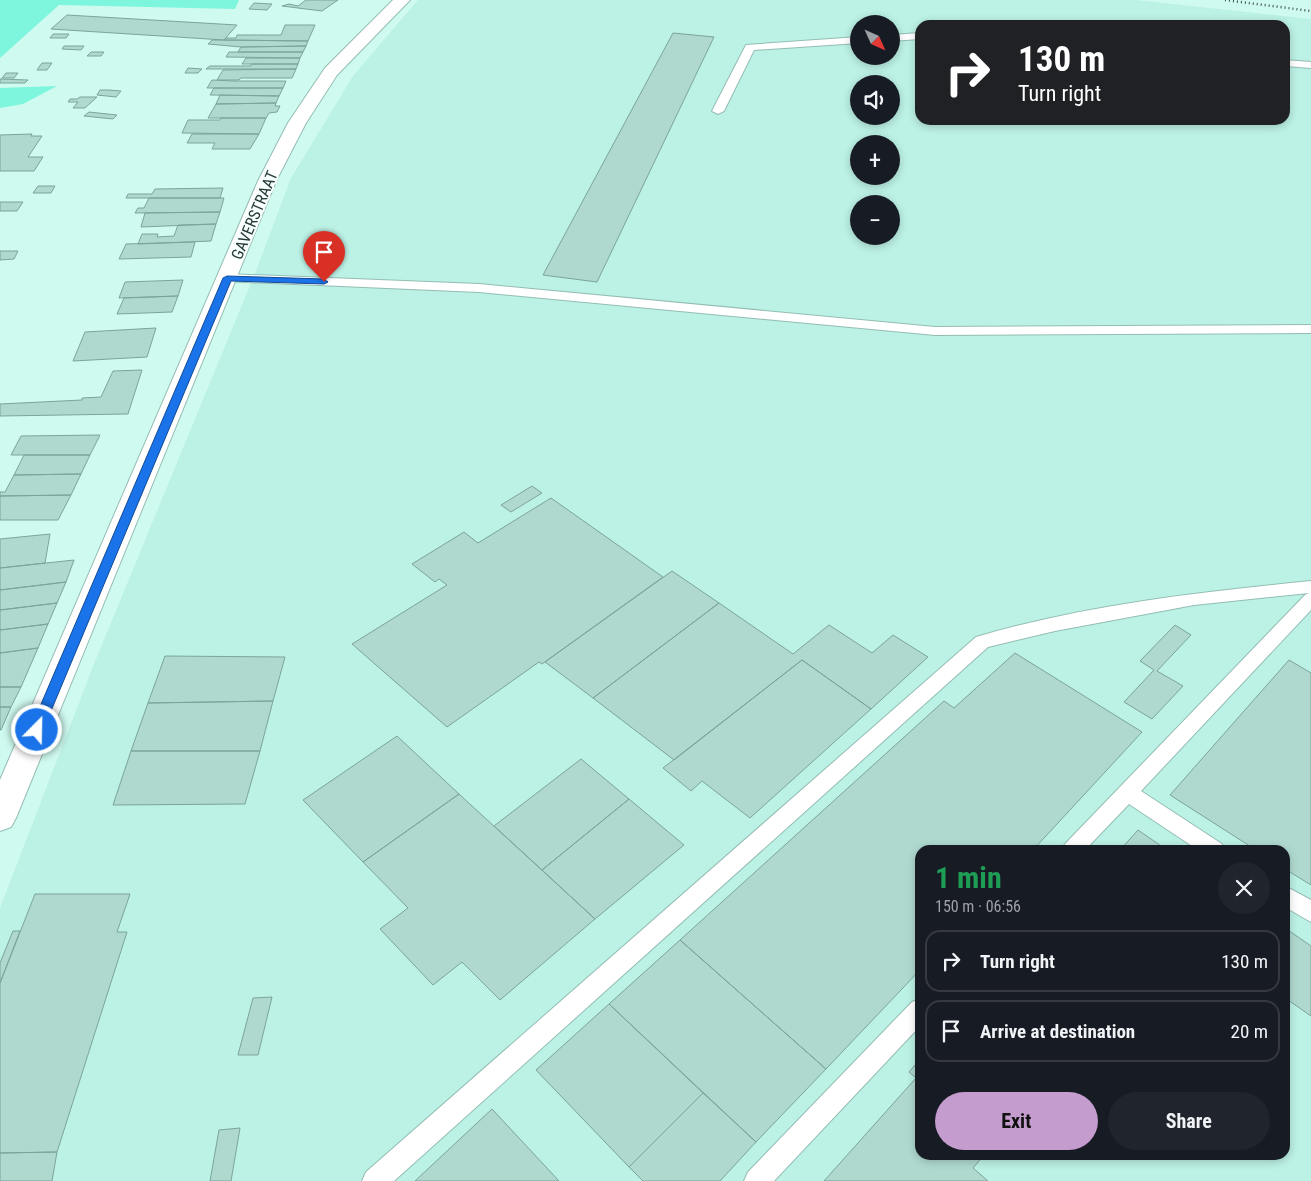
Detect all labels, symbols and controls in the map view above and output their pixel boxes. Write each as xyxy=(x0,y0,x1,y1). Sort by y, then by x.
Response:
north arrow xyxy=(850,15,900,65)
map controls xyxy=(850,15,900,245)
text: 130 m xyxy=(1018,39,1105,80)
icon: right xyxy=(935,40,1000,105)
button: sound xyxy=(850,75,900,125)
text: Turn right xyxy=(1018,81,1101,106)
button: + xyxy=(850,135,900,185)
street label: GAVERSTRAAT xyxy=(227,168,282,262)
button: − xyxy=(850,195,900,245)
pin xyxy=(303,231,345,282)
icon: arrive xyxy=(310,238,338,266)
position arrow xyxy=(10,703,62,755)
text: 1 min xyxy=(935,860,1002,895)
button: close xyxy=(1218,862,1270,914)
text: 150 m · 06:56 xyxy=(935,897,1021,916)
icon: right xyxy=(937,947,965,975)
text: Turn right xyxy=(980,950,1055,973)
text: 130 m xyxy=(1221,950,1268,973)
icon: arrive xyxy=(937,1017,965,1045)
text: Arrive at destination xyxy=(980,1020,1135,1043)
text: 20 m xyxy=(1231,1020,1268,1043)
button: Exit xyxy=(935,1092,1098,1150)
button: Share xyxy=(1108,1092,1270,1150)

